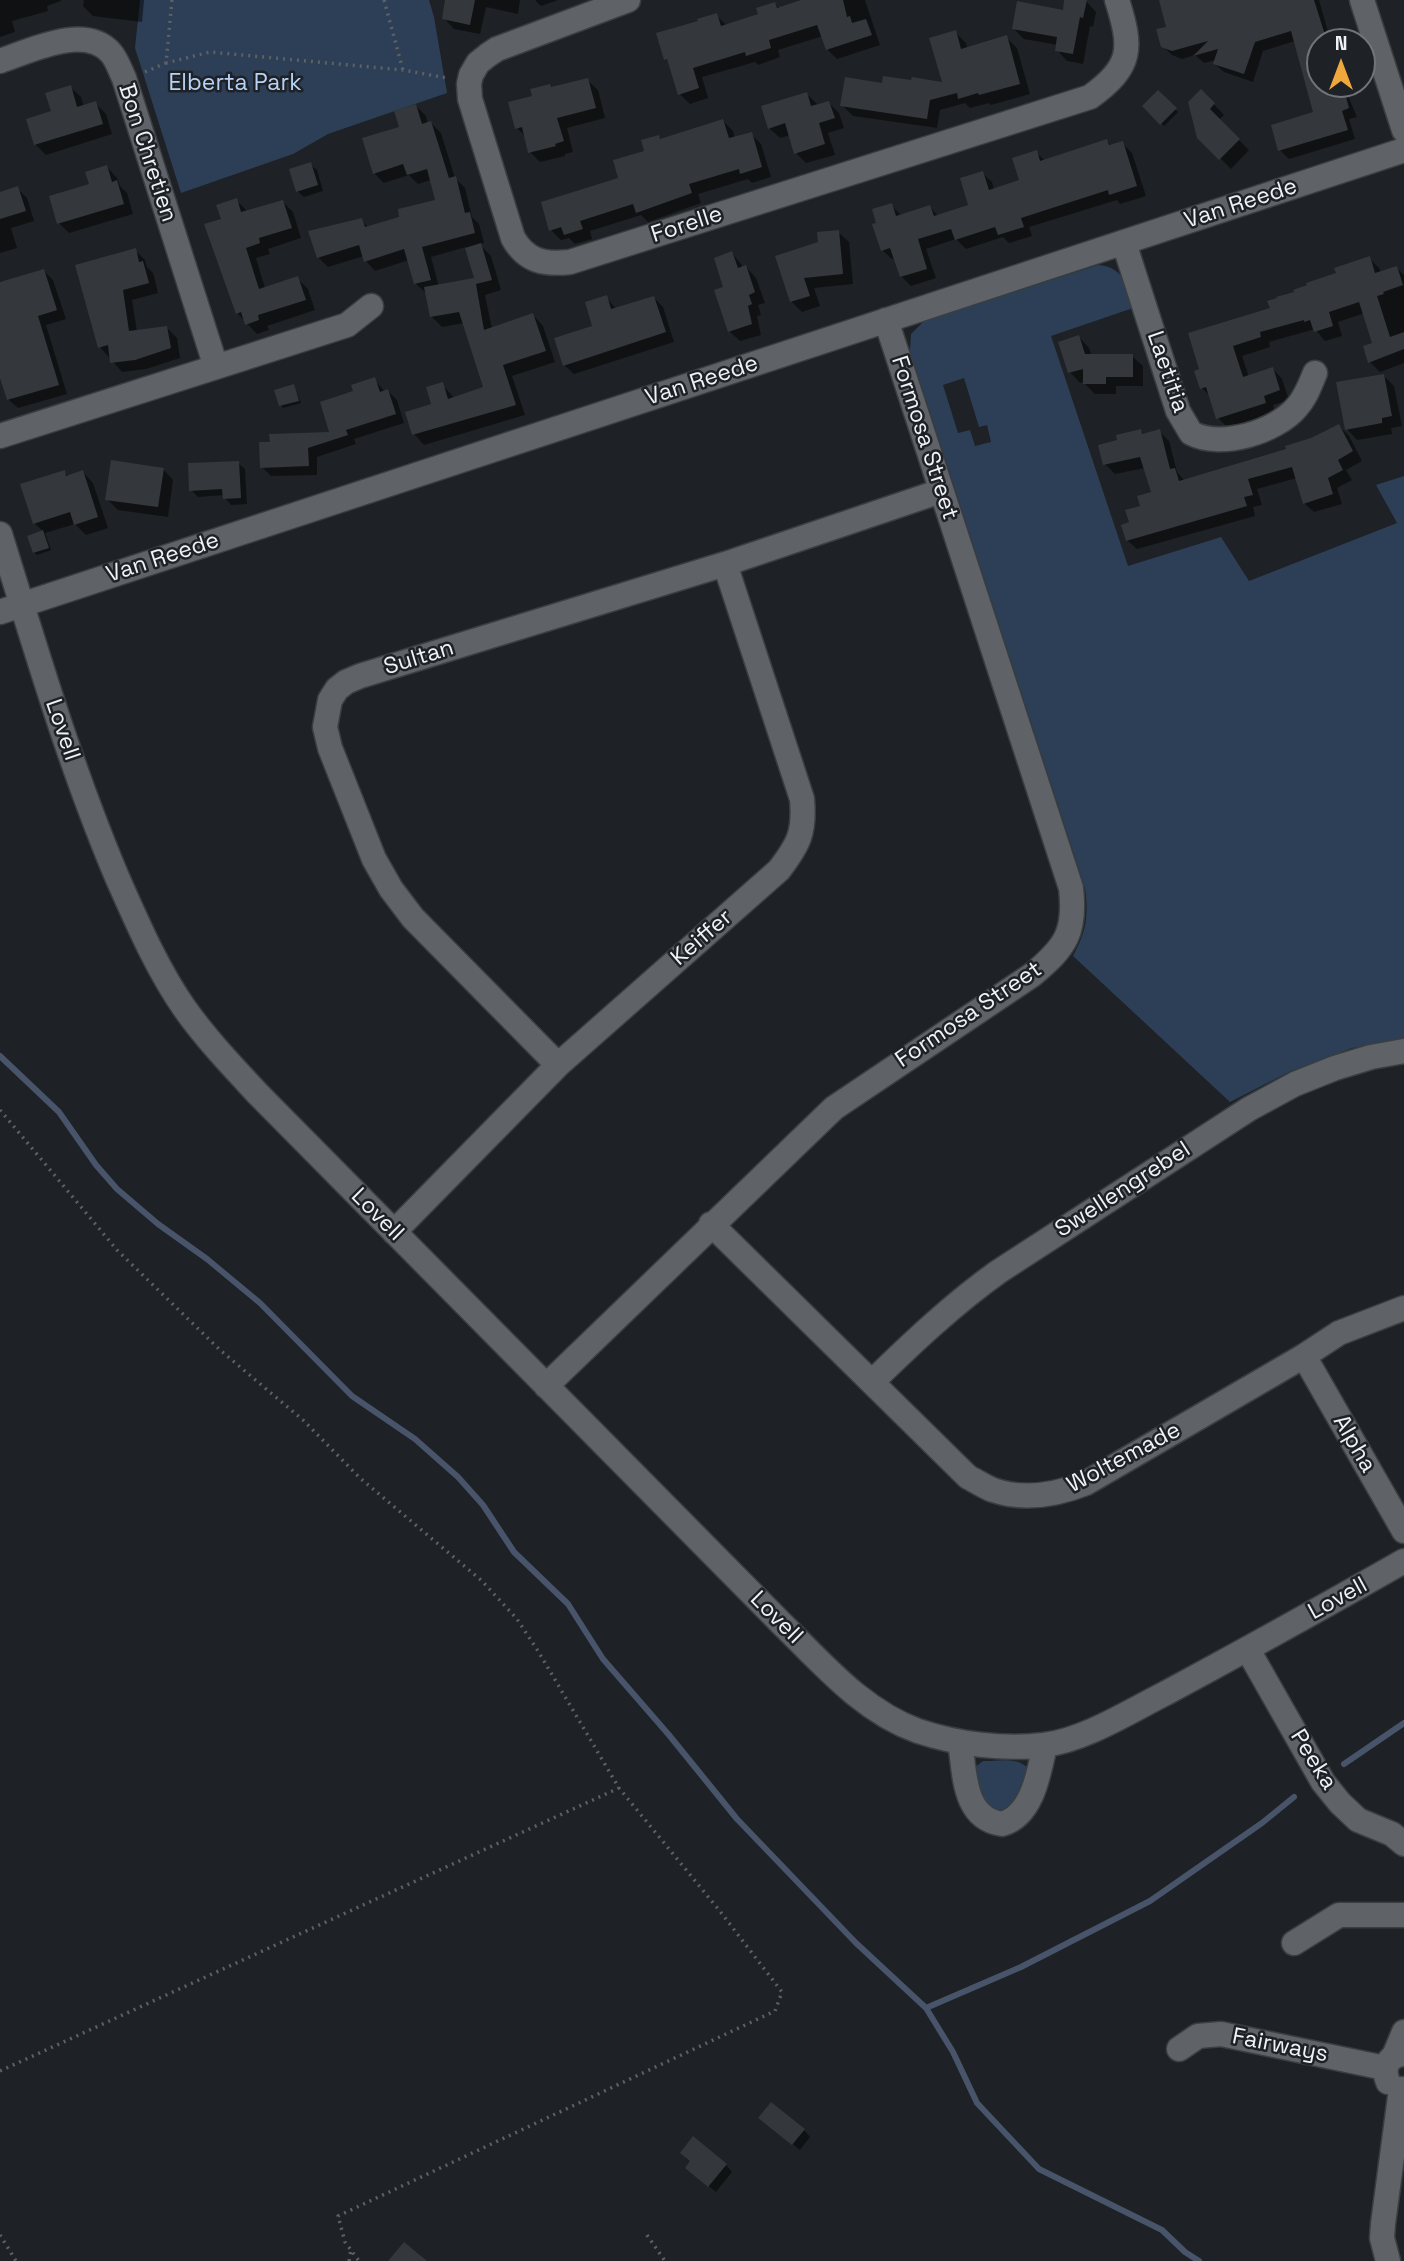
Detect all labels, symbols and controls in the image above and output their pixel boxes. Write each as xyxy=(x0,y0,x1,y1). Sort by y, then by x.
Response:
north arrow xyxy=(1306,28,1376,98)
text: N xyxy=(1335,31,1347,56)
park label: Elberta Park xyxy=(168,70,302,98)
street label: Bon Chretien xyxy=(112,80,182,226)
street label: Van Reede xyxy=(1181,173,1301,235)
street label: Forelle xyxy=(648,201,726,249)
street label: Laetitia xyxy=(1140,328,1194,416)
street label: Van Reede xyxy=(642,350,762,412)
street label: Formosa Street xyxy=(885,353,963,523)
street label: Van Reede xyxy=(103,527,223,589)
street label: Sultan xyxy=(381,634,457,682)
street label: Lovell xyxy=(39,696,85,764)
street label: Keiffer xyxy=(666,904,738,972)
street label: Formosa Street xyxy=(891,956,1047,1074)
street label: Swellengrebel xyxy=(1050,1136,1196,1244)
street label: Lovell xyxy=(345,1183,409,1247)
street label: Alpha xyxy=(1326,1410,1382,1478)
street label: Woltemade xyxy=(1063,1417,1185,1499)
street label: Lovell xyxy=(1304,1572,1372,1626)
street label: Lovell xyxy=(744,1586,808,1650)
street label: Peeka xyxy=(1284,1725,1342,1795)
street label: Fairways xyxy=(1230,2023,1330,2069)

